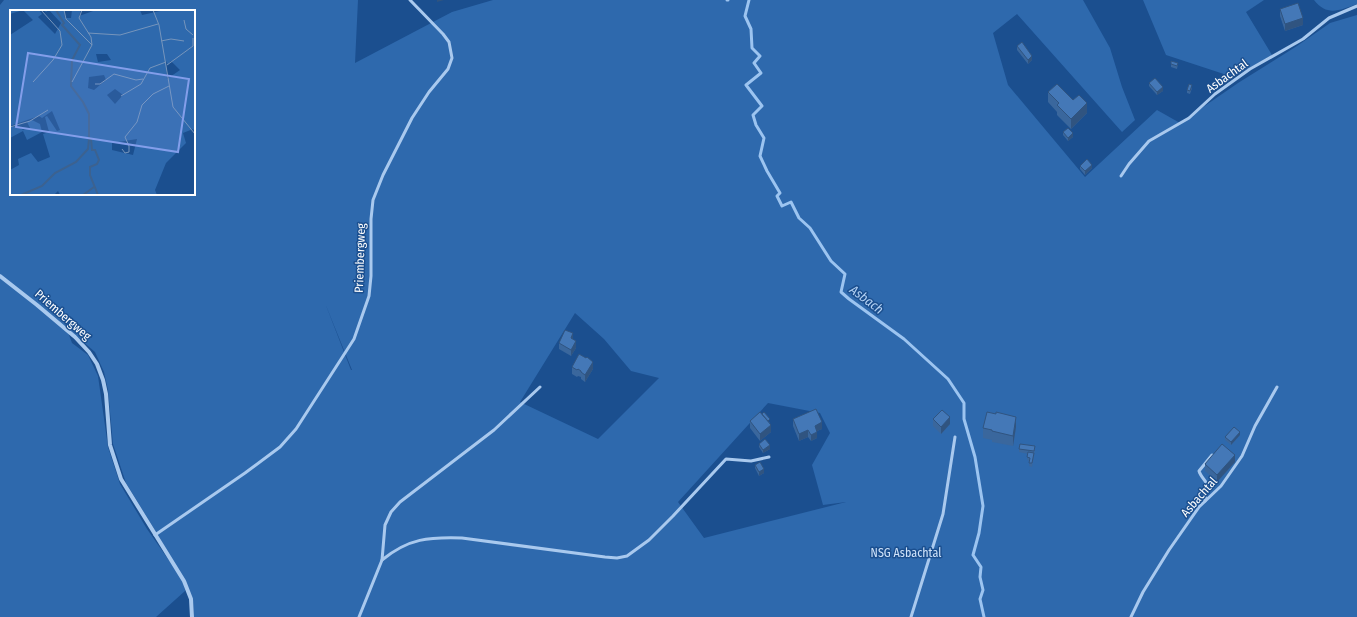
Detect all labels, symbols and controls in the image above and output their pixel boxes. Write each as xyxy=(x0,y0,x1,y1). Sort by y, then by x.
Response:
inset map xyxy=(10,10,195,195)
street label: Asbachtal xyxy=(1204,56,1250,96)
street label: Priembergweg xyxy=(352,223,368,293)
water label: Asbach xyxy=(846,281,886,317)
street label: Priembergweg xyxy=(32,287,94,343)
street label: Asbachtal xyxy=(1178,474,1220,520)
park label: NSG Asbachtal xyxy=(871,546,941,560)

